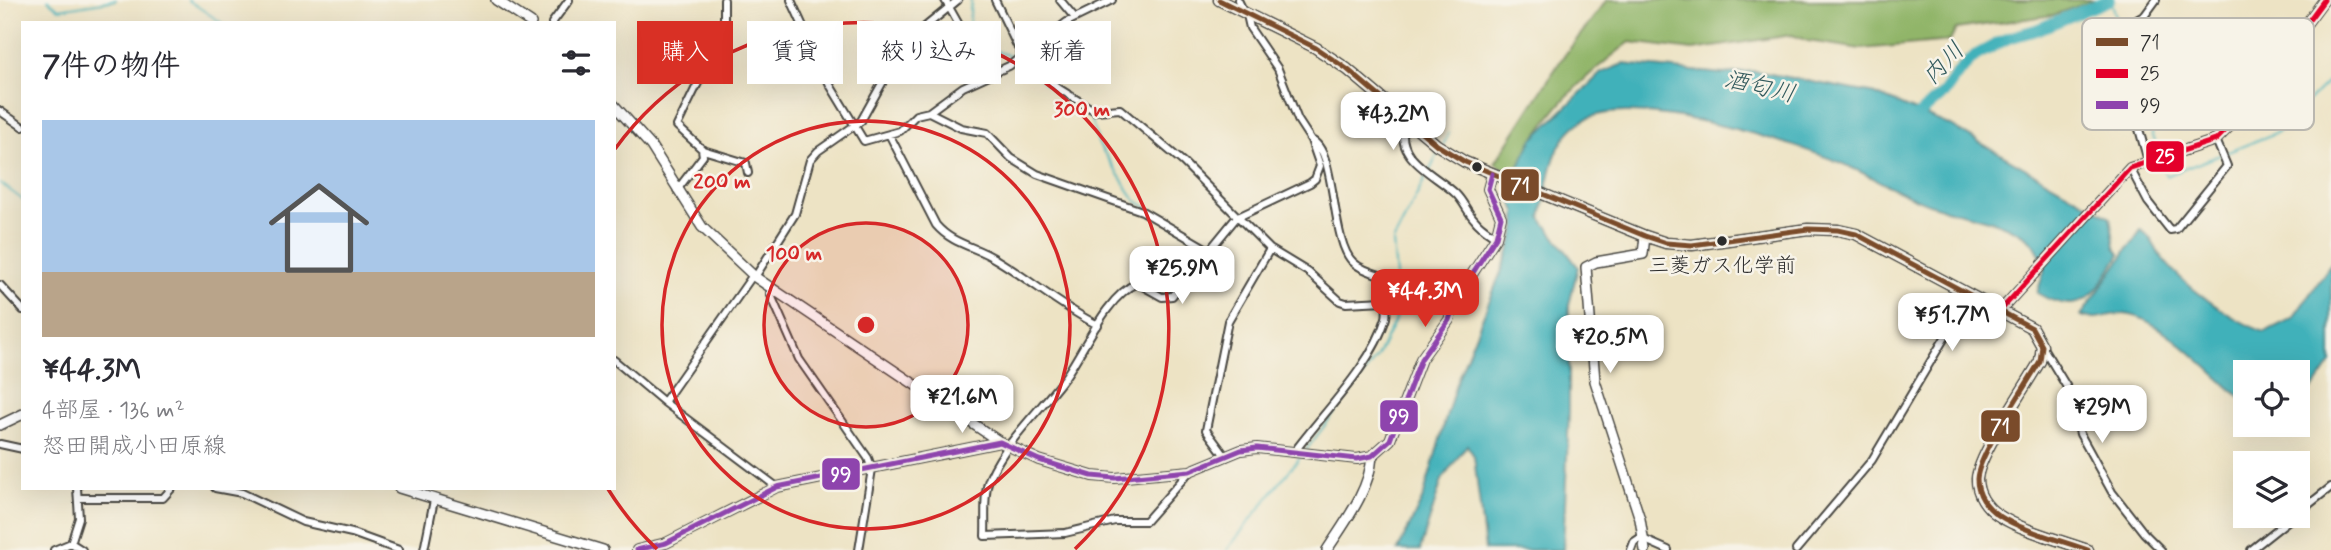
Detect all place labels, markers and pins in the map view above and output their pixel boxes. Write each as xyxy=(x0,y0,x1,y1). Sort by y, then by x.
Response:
pin: ¥43.2M xyxy=(1336,92,1450,152)
unlabelled marker xyxy=(1470,160,1484,174)
marker: 三菱ガス化学前 xyxy=(1715,234,1729,248)
pin: ¥25.9M xyxy=(1125,246,1239,306)
place label: 三菱ガス化学前 xyxy=(1648,252,1796,280)
pin: ¥44.3M xyxy=(1368,270,1482,329)
pin: ¥51.7M xyxy=(1895,294,2009,353)
centre of rings xyxy=(854,313,878,337)
pin: ¥20.5M xyxy=(1553,316,1667,375)
pin: ¥21.6M xyxy=(905,376,1019,435)
pin: ¥29M xyxy=(2061,386,2143,445)

